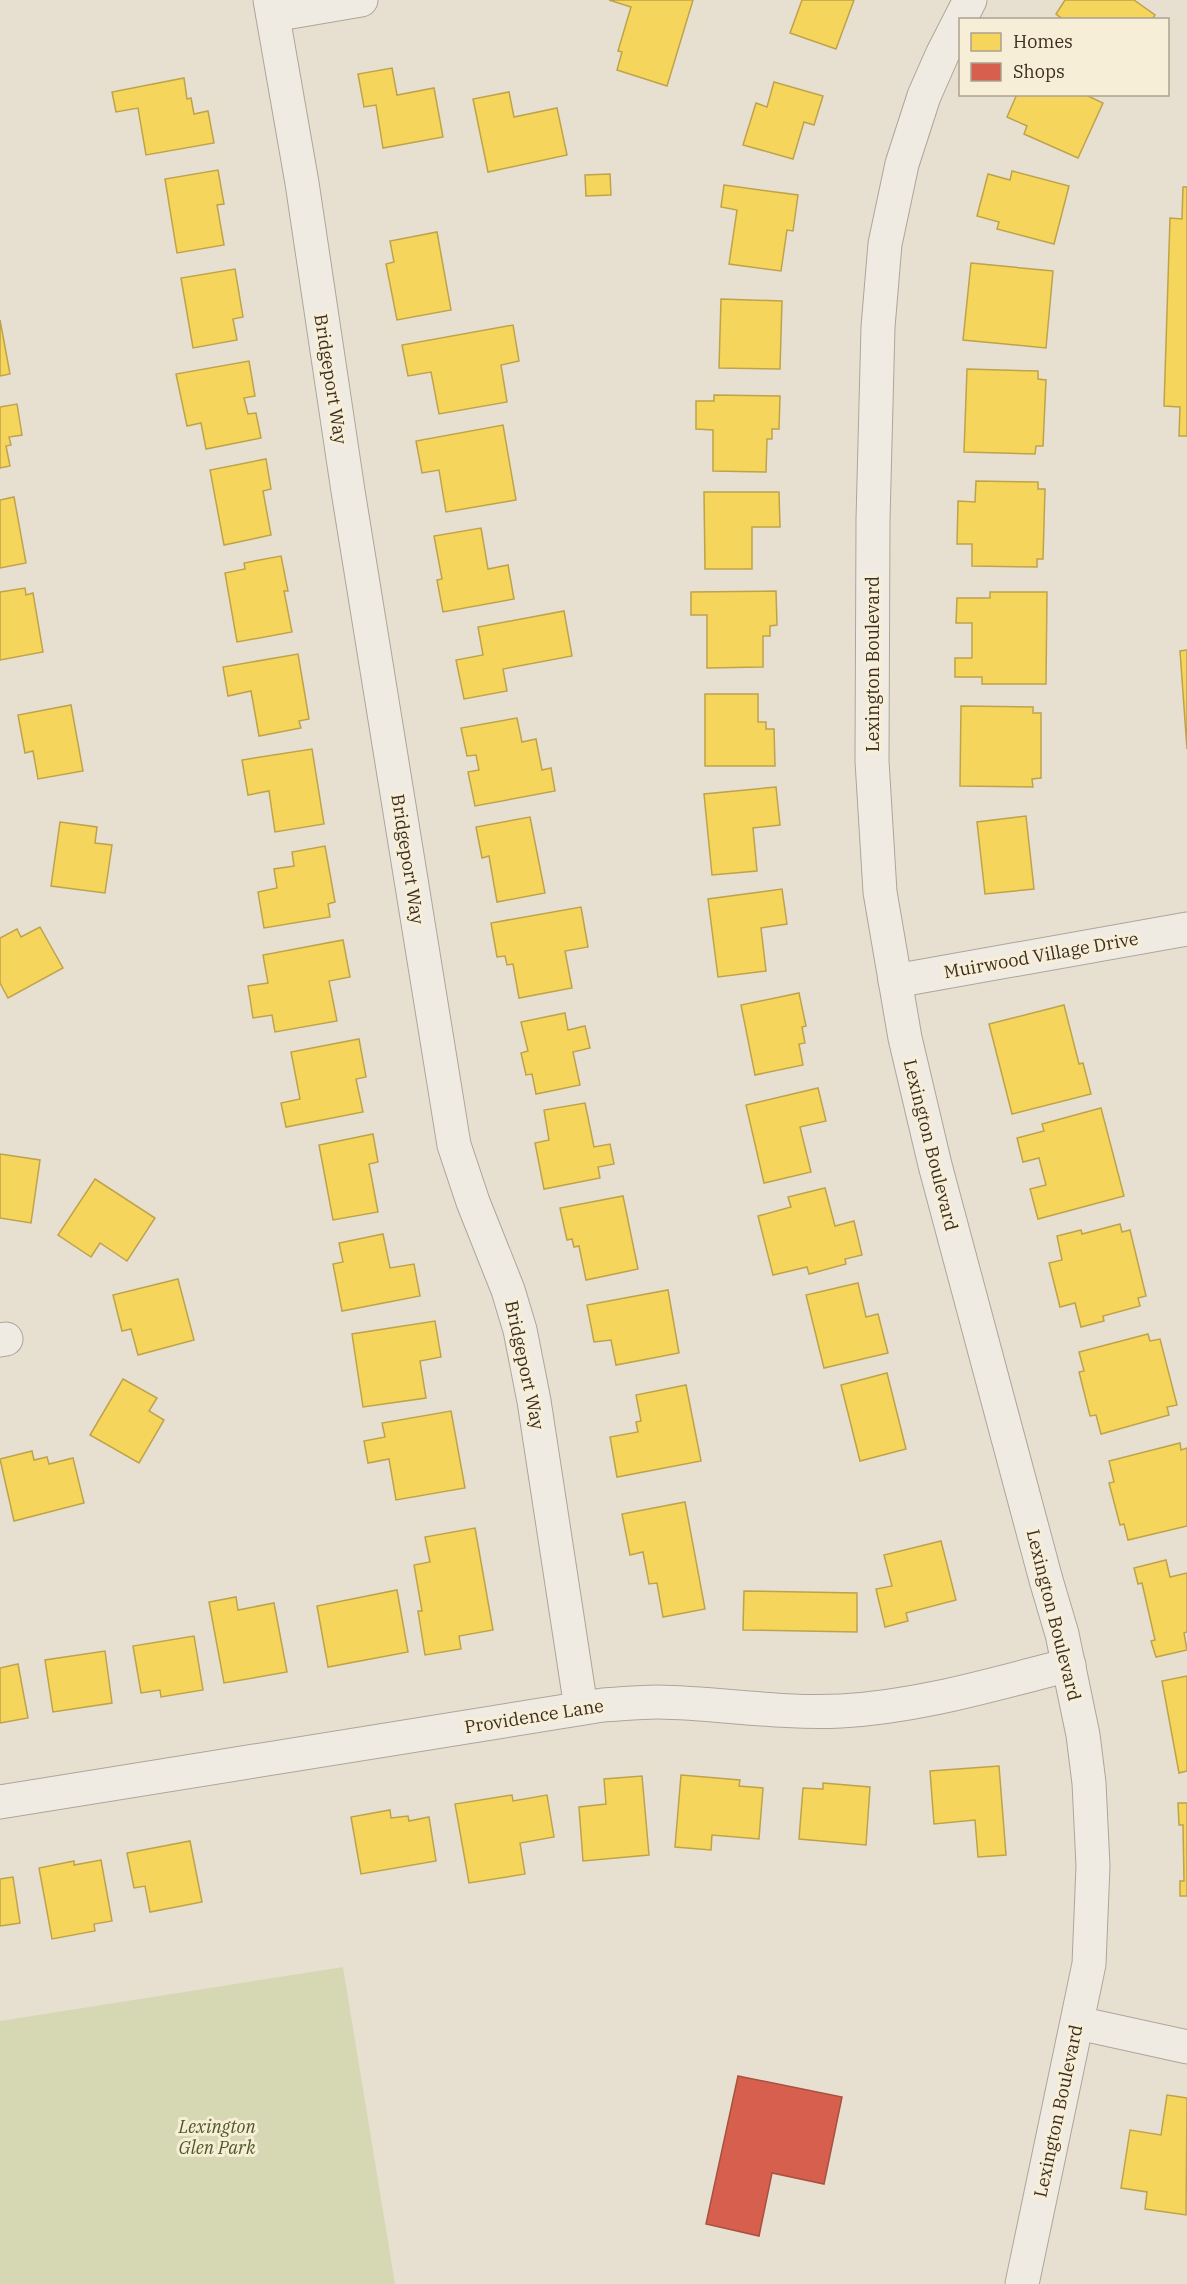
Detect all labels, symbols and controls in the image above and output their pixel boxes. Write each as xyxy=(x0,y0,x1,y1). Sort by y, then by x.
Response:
legend xyxy=(959,18,1169,96)
text: Homes xyxy=(1013,30,1073,53)
text: Shops xyxy=(1013,60,1065,83)
street label: Bridgeport Way xyxy=(309,312,353,446)
street label: Lexington Boulevard xyxy=(861,576,884,752)
street label: Bridgeport Way xyxy=(386,792,430,926)
street label: Muirwood Village Drive xyxy=(942,927,1140,983)
street label: Lexington Boulevard xyxy=(899,1057,963,1233)
street label: Bridgeport Way xyxy=(500,1298,550,1432)
street label: Lexington Boulevard xyxy=(1022,1527,1086,1703)
street label: Providence Lane xyxy=(463,1694,605,1738)
street label: Lexington Boulevard xyxy=(1028,2023,1088,2199)
park label: Lexington Glen Park xyxy=(177,2115,256,2159)

